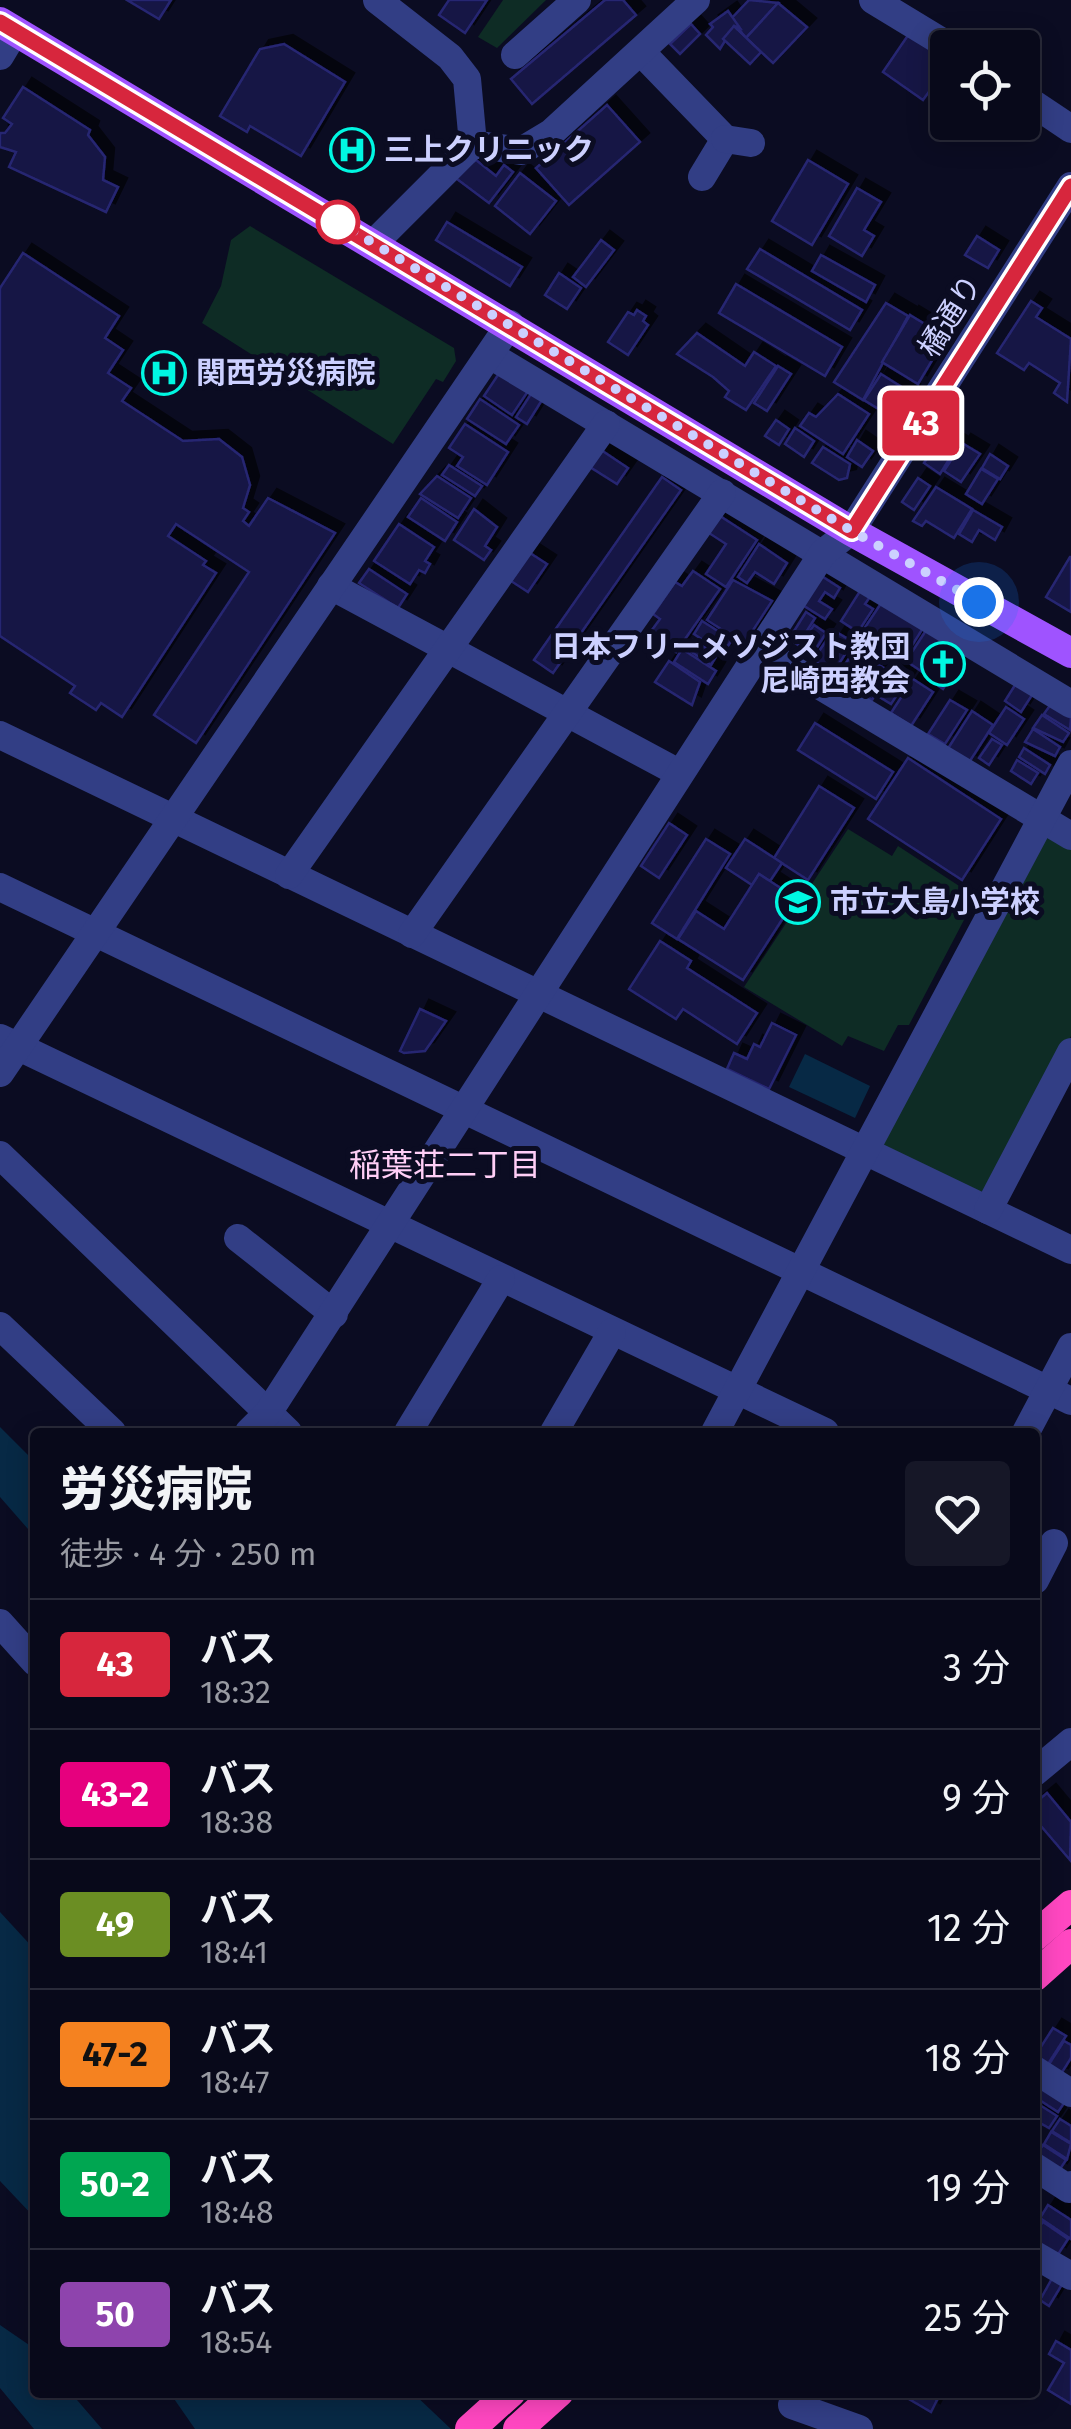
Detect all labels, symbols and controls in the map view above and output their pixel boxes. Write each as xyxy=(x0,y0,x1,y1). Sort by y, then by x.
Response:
map controls xyxy=(930,30,1040,140)
button: locate xyxy=(930,30,1040,140)
hospital icon: 三上クリニック xyxy=(329,127,375,173)
place label: 三上クリニック xyxy=(384,132,594,168)
unlabelled marker xyxy=(317,201,359,243)
street label: 橘通り xyxy=(911,268,989,364)
hospital icon: 関西労災病院 xyxy=(141,350,187,396)
place label: 関西労災病院 xyxy=(196,355,376,391)
line badge: 43 xyxy=(876,390,966,456)
text: 43 xyxy=(902,402,940,444)
your location xyxy=(954,577,1004,627)
place label: 日本フリーメソジスト教団 尼崎西教会 xyxy=(551,629,910,699)
church icon: 日本フリーメソジスト教団 尼崎西教会 xyxy=(920,641,966,687)
school or university icon: 市立大島小学校 xyxy=(775,879,821,925)
place label: 市立大島小学校 xyxy=(830,884,1040,920)
district label: 稲葉荘二丁目 xyxy=(349,1146,541,1184)
text: 労災病院 xyxy=(60,1461,252,1519)
button: heart xyxy=(905,1461,1010,1566)
text: 徒歩 · 4 分 · 250 m xyxy=(60,1535,316,1573)
text: バス xyxy=(200,1626,276,1672)
text: 43 xyxy=(96,1643,134,1685)
text: 3 分 xyxy=(943,1645,1010,1691)
text: 18:32 xyxy=(200,1673,271,1711)
text: バス xyxy=(200,1756,276,1802)
text: 43-2 xyxy=(81,1773,149,1815)
text: 9 分 xyxy=(942,1775,1010,1821)
text: 18:38 xyxy=(200,1803,273,1841)
text: バス xyxy=(200,1886,276,1932)
text: 49 xyxy=(96,1903,134,1945)
text: 12 分 xyxy=(927,1905,1010,1951)
text: 18:41 xyxy=(200,1933,268,1971)
text: バス xyxy=(200,2016,276,2062)
text: 47-2 xyxy=(82,2033,148,2075)
text: 18 分 xyxy=(925,2035,1010,2081)
text: 18:47 xyxy=(200,2063,269,2101)
text: バス xyxy=(200,2146,276,2192)
text: 50-2 xyxy=(80,2163,150,2205)
text: 19 分 xyxy=(926,2165,1010,2211)
text: 18:48 xyxy=(200,2193,274,2231)
text: バス xyxy=(200,2276,276,2322)
text: 50 xyxy=(95,2293,135,2335)
text: 25 分 xyxy=(924,2295,1010,2341)
text: 18:54 xyxy=(200,2323,272,2361)

